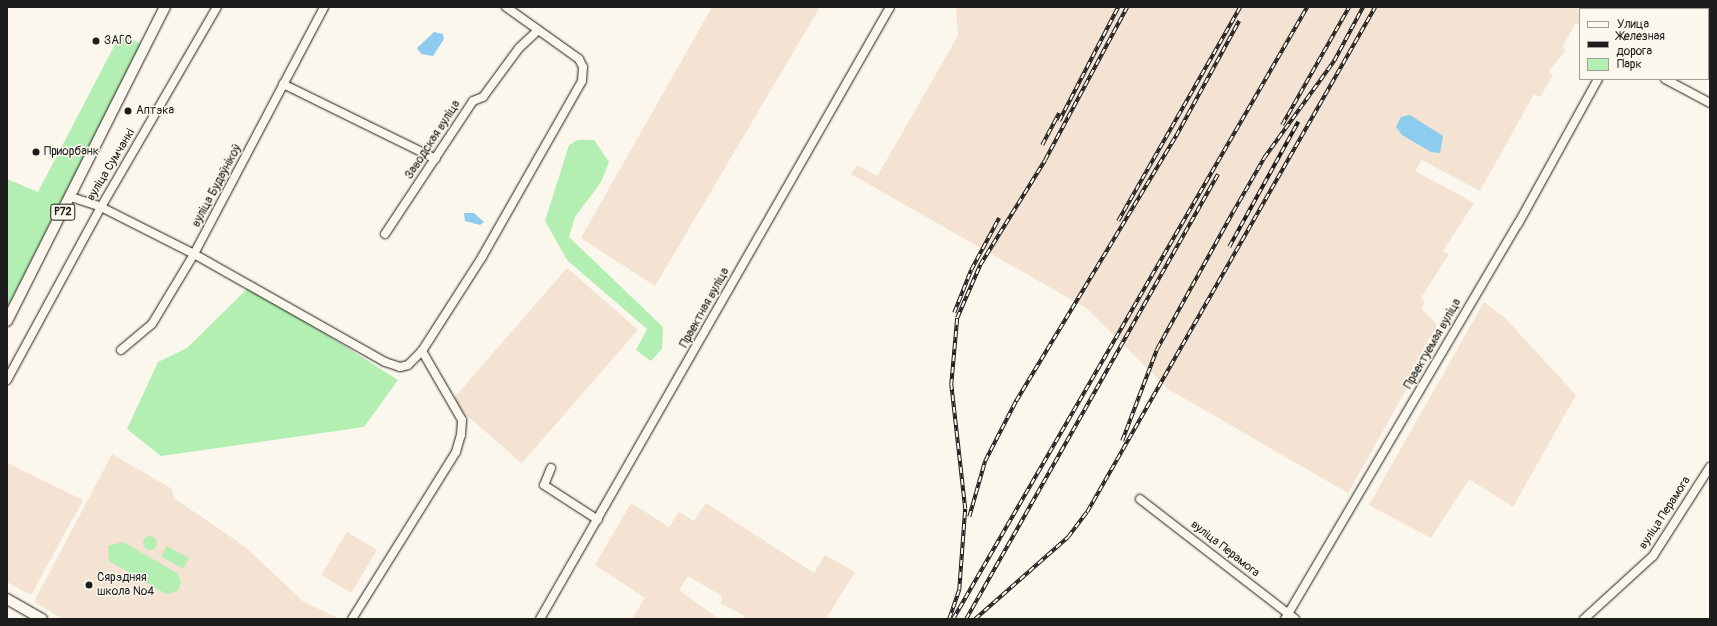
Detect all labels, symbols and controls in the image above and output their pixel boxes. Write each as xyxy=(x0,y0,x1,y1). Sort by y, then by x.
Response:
legend xyxy=(1579,8,1709,80)
text: Улица xyxy=(1617,17,1649,32)
text: Железная дорога xyxy=(1617,29,1665,59)
place label: ЗАГС xyxy=(104,34,132,48)
marker: ЗАГС xyxy=(91,36,101,46)
text: Парк xyxy=(1617,57,1642,72)
street label: Заводская вуліца xyxy=(402,98,464,182)
place label: Аптэка xyxy=(136,104,174,118)
marker: Аптэка xyxy=(123,106,133,116)
street label: вуліца Сумчанкі xyxy=(84,126,138,204)
street label: вуліца Будаўнікоў xyxy=(189,142,245,230)
place label: Приорбанк xyxy=(44,145,99,159)
marker: Приорбанк xyxy=(31,147,41,157)
road number: Р72 xyxy=(50,203,76,221)
street label: Праектная вуліца xyxy=(677,266,733,350)
street label: Праектуемая вуліца xyxy=(1401,296,1465,392)
street label: вуліца Перамога xyxy=(1636,474,1694,552)
street label: вуліца Перамога xyxy=(1188,518,1262,580)
place label: Сярэдняя школа №4 xyxy=(97,571,154,599)
marker: Сярэдняя школа №4 xyxy=(84,580,94,590)

